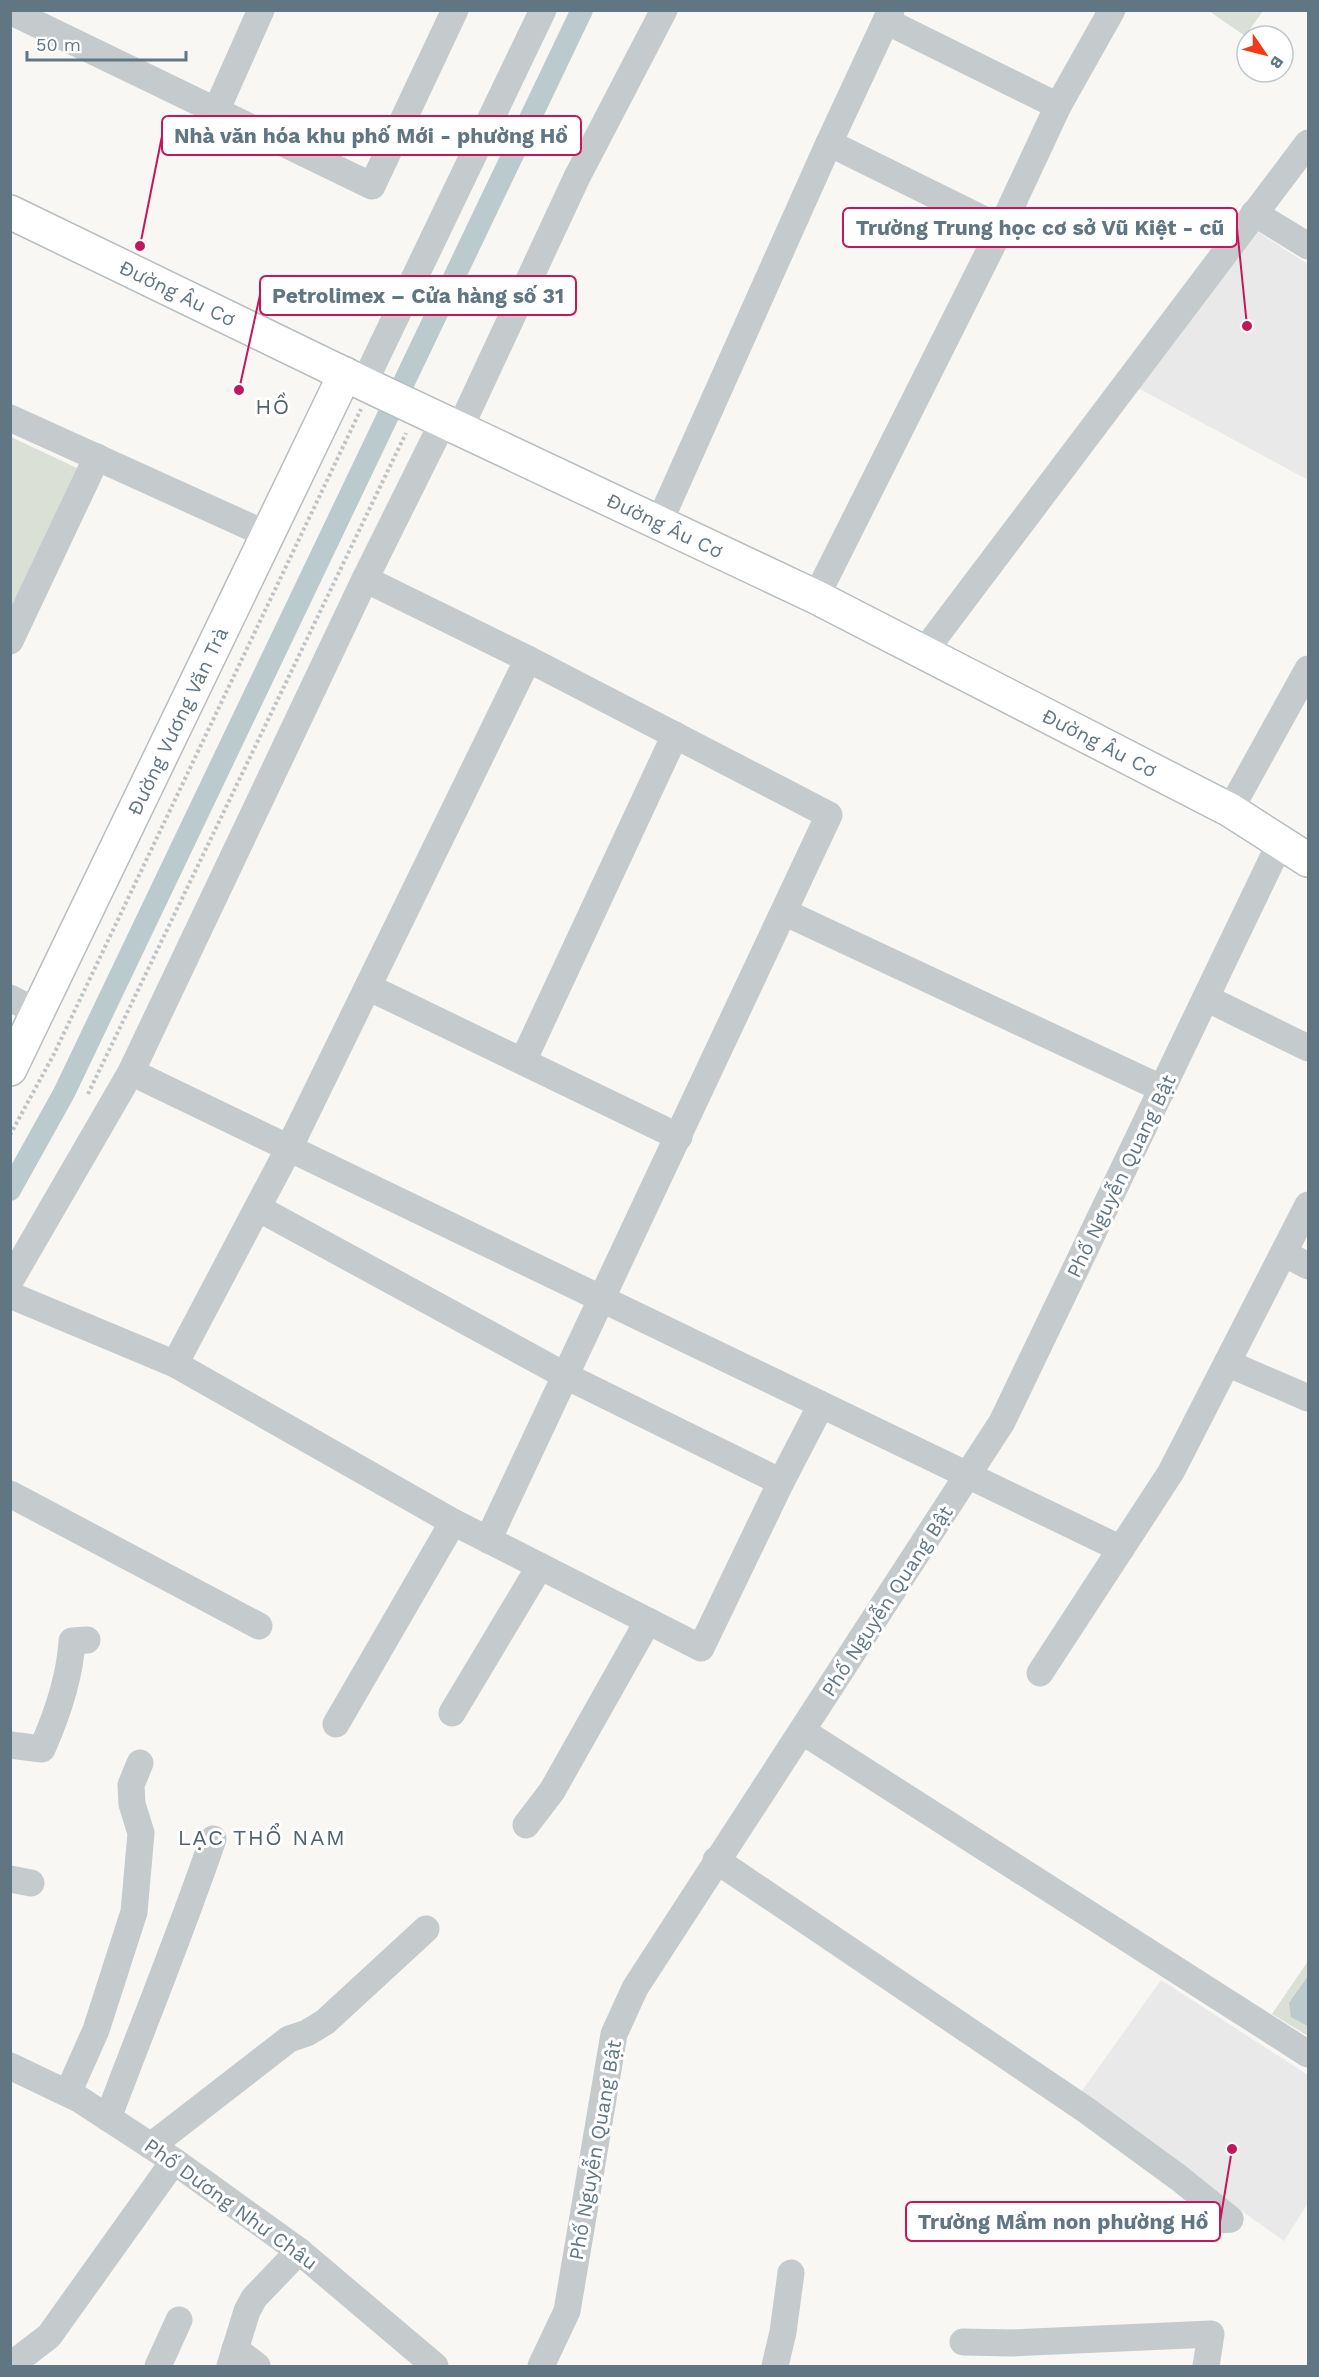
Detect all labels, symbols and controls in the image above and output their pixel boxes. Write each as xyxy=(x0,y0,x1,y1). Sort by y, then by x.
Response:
scale bar xyxy=(27,24,186,62)
north arrow xyxy=(1235,24,1295,84)
text: 50 m xyxy=(36,34,81,55)
text: B xyxy=(1266,52,1288,72)
callout: Nhà văn hóa khu phố Mới - phường Hồ xyxy=(162,116,581,155)
text: Nhà văn hóa khu phố Mới - phường Hồ xyxy=(174,123,568,148)
callout: Trường Trung học cơ sở Vũ Kiệt - cũ xyxy=(843,208,1237,247)
text: Trường Trung học cơ sở Vũ Kiệt - cũ xyxy=(856,215,1224,240)
street label: Đường Âu Cơ xyxy=(115,255,239,331)
callout: Petrolimex – Cửa hàng số 31 xyxy=(260,276,576,315)
text: Petrolimex – Cửa hàng số 31 xyxy=(272,283,564,308)
district label: HỒ xyxy=(255,392,291,419)
street label: Đường Âu Cơ xyxy=(603,488,727,563)
street label: Đường Vương Văn Trà xyxy=(122,623,233,819)
street label: Đường Âu Cơ xyxy=(1038,703,1161,782)
street label: Phố Nguyễn Quang Bật xyxy=(1061,1070,1181,1281)
street label: Phố Nguyễn Quang Bật xyxy=(816,1501,958,1701)
district label: LẠC THỔ NAM xyxy=(178,1822,346,1850)
street label: Phố Nguyễn Quang Bật xyxy=(564,2038,626,2262)
street label: Phố Dương Như Châu xyxy=(140,2133,322,2275)
callout: Trường Mầm non phường Hồ xyxy=(906,2202,1220,2241)
text: Trường Mầm non phường Hồ xyxy=(918,2209,1209,2234)

